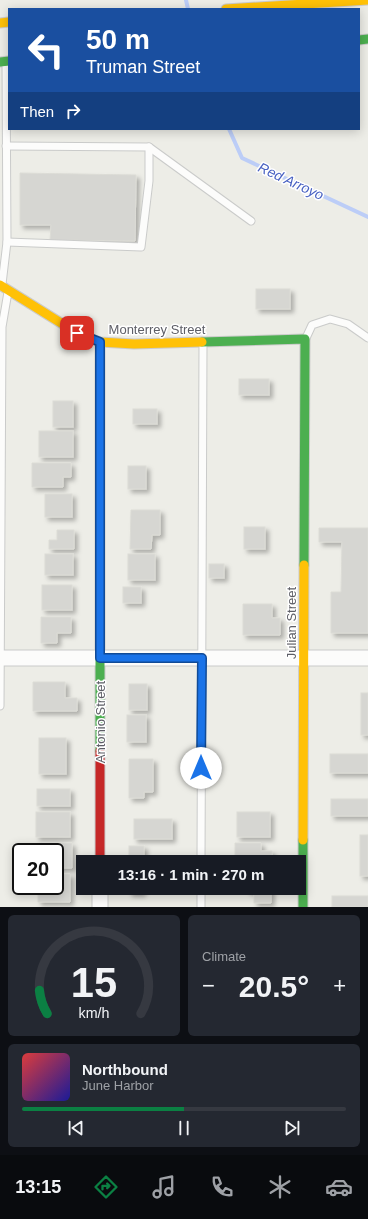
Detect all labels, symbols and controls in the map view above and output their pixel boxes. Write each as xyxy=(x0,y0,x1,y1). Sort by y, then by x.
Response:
icon: left xyxy=(20,24,72,76)
text: 50 m xyxy=(86,24,150,55)
text: Truman Street xyxy=(86,57,200,77)
icon: right xyxy=(62,100,84,122)
text: Then xyxy=(20,103,54,120)
water label: Red Arroyo xyxy=(256,159,326,203)
pin xyxy=(60,316,94,350)
icon: arrive xyxy=(66,322,88,344)
street label: Monterrey Street xyxy=(109,322,206,337)
street label: Julian Street xyxy=(284,586,299,659)
street label: Antonio Street xyxy=(93,680,108,763)
position arrow xyxy=(180,747,222,789)
speed limit sign: 20 xyxy=(12,843,64,895)
text: 13:16 · 1 min · 270 m xyxy=(118,866,264,883)
text: Climate xyxy=(202,949,246,964)
text: 15 xyxy=(71,958,117,1005)
text: 20.5° xyxy=(239,970,309,1003)
text: − xyxy=(202,973,215,998)
text: + xyxy=(333,973,346,998)
text: km/h xyxy=(79,1004,110,1020)
text: Northbound xyxy=(82,1061,168,1078)
text: June Harbor xyxy=(82,1078,154,1093)
icon: previous xyxy=(65,1117,87,1139)
icon: pause xyxy=(173,1117,195,1139)
icon: next xyxy=(281,1117,303,1139)
icon: directions xyxy=(92,1173,120,1201)
icon: music xyxy=(150,1173,178,1201)
icon: phone xyxy=(208,1173,236,1201)
icon: climate xyxy=(266,1173,294,1201)
icon: car xyxy=(325,1173,353,1201)
text: 13:15 xyxy=(15,1177,61,1197)

